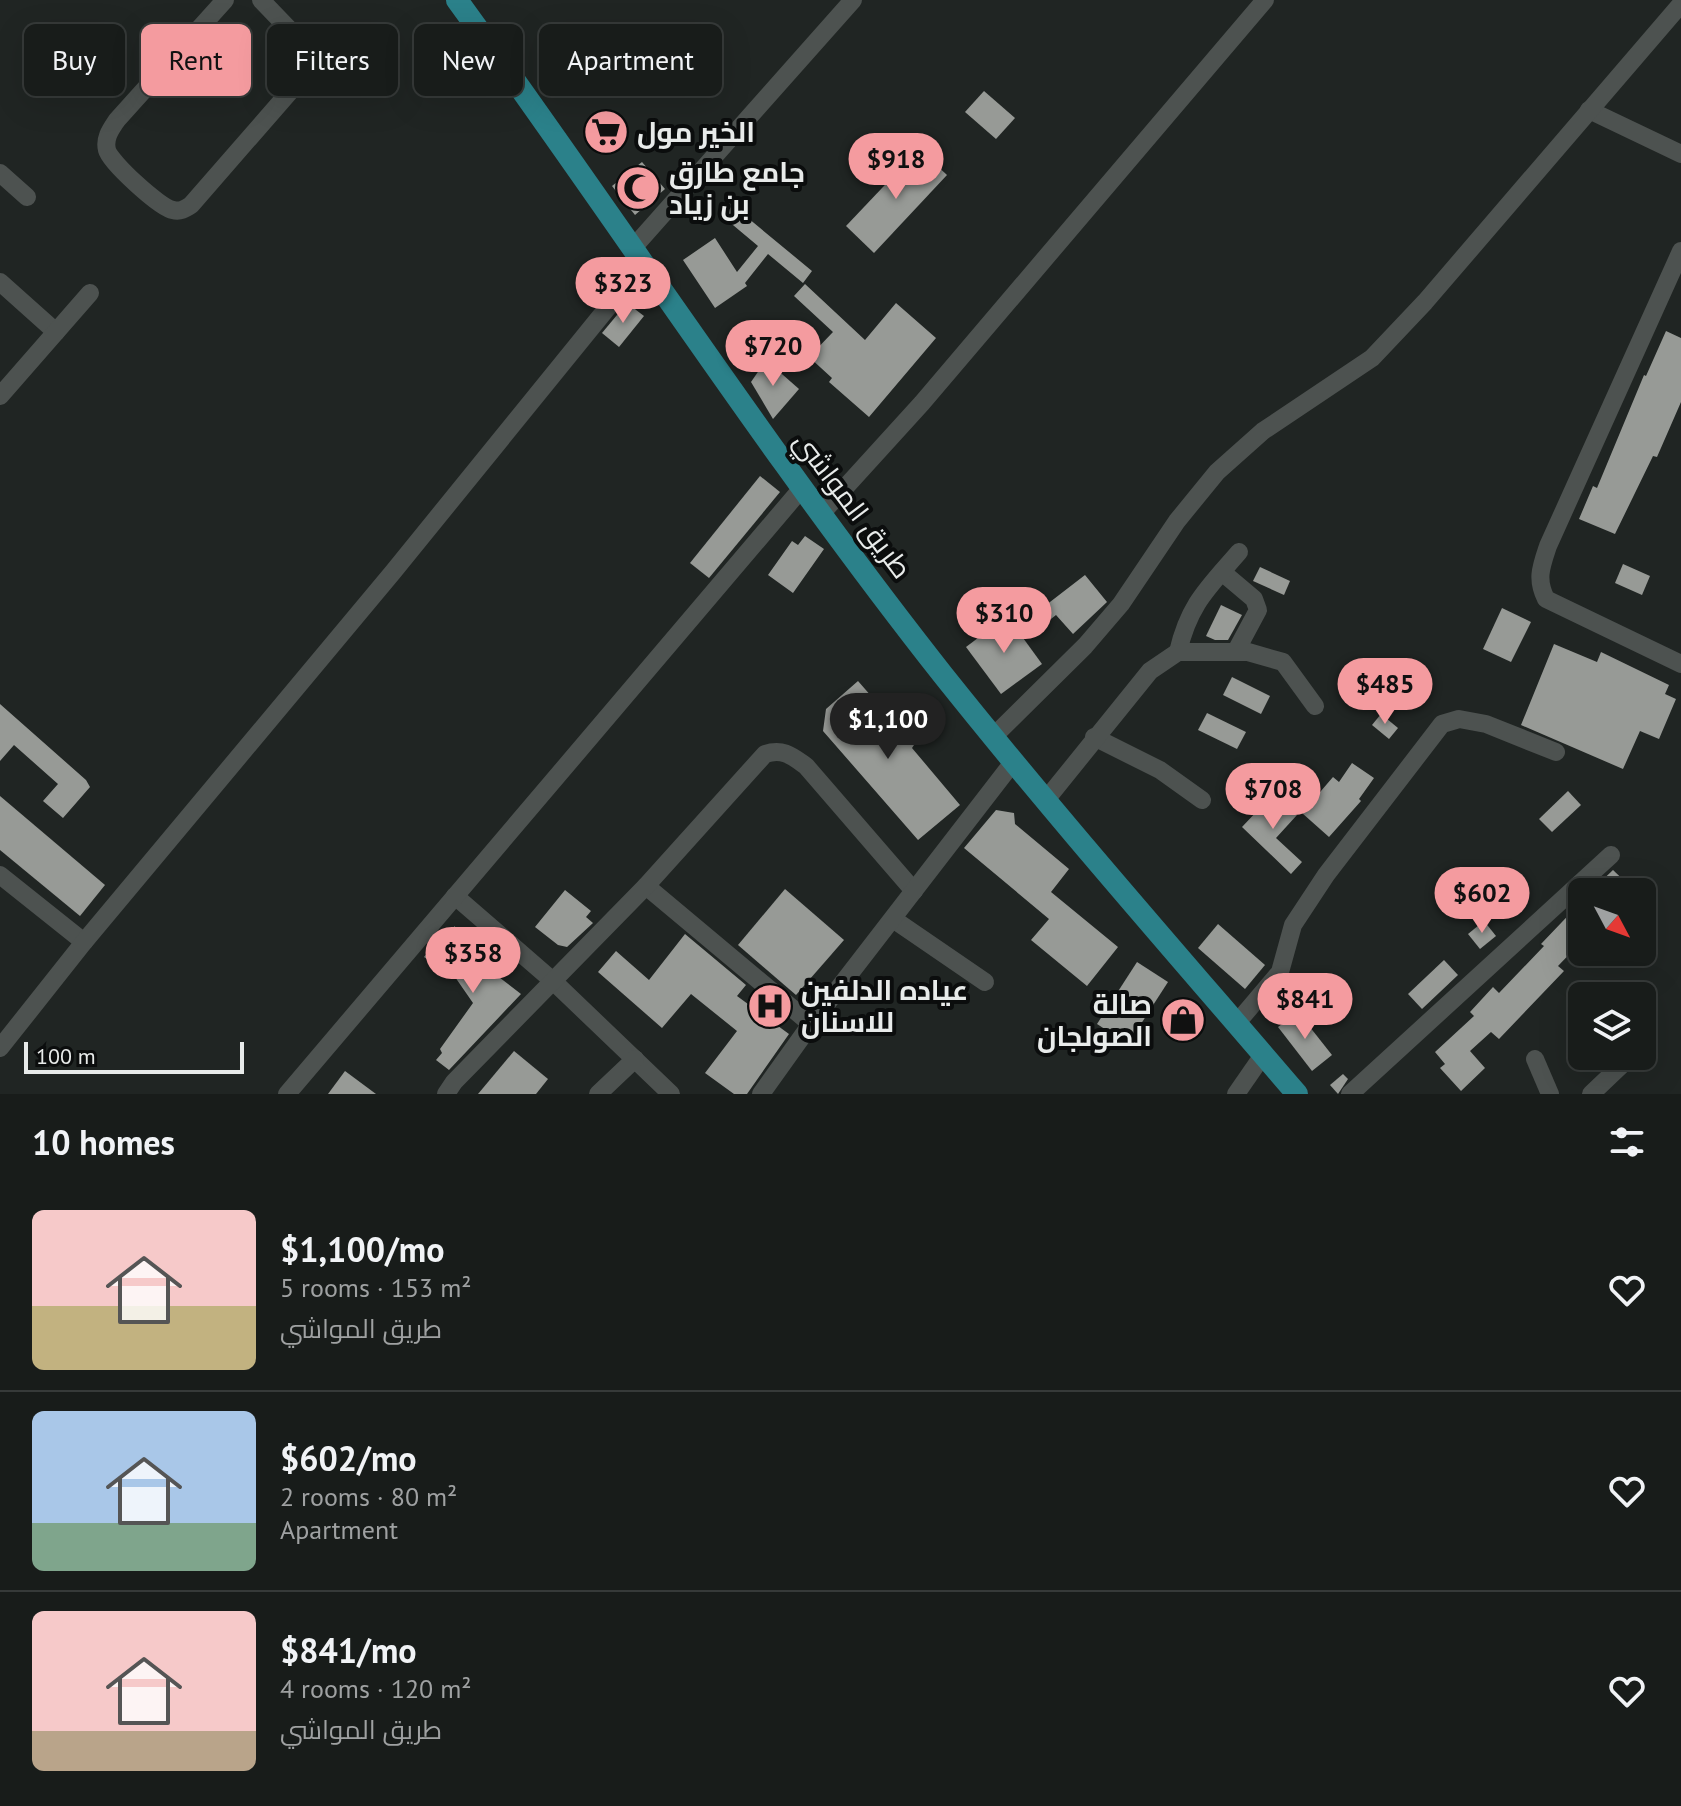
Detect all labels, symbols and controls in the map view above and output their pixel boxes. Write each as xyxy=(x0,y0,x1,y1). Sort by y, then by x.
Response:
chip: Buy xyxy=(24,24,125,96)
chip: Rent xyxy=(141,24,251,96)
chip: Filters xyxy=(267,24,398,96)
chip: New xyxy=(414,24,523,96)
chip: Apartment xyxy=(539,24,722,96)
supermarket icon: الخير مول xyxy=(582,108,630,156)
place label: الخير مول xyxy=(637,113,755,150)
pin: $918 xyxy=(849,133,943,201)
text: $918 xyxy=(867,142,925,175)
place label: جامع طارق بن زياد xyxy=(669,153,805,222)
mosque icon: جامع طارق بن زياد xyxy=(614,164,662,212)
pin: $323 xyxy=(576,257,670,325)
text: $323 xyxy=(594,266,652,299)
pin: $720 xyxy=(726,320,820,388)
text: $720 xyxy=(744,329,802,362)
street label: طريق المواشي xyxy=(784,424,921,587)
pin: $310 xyxy=(957,587,1051,655)
text: $310 xyxy=(975,596,1033,629)
pin: $485 xyxy=(1338,658,1432,726)
text: $485 xyxy=(1356,667,1414,700)
pin: $1,100 xyxy=(823,693,953,761)
text: $1,100 xyxy=(848,702,928,735)
pin: $708 xyxy=(1226,763,1320,831)
text: $708 xyxy=(1244,772,1302,805)
pin: $602 xyxy=(1435,867,1529,935)
text: $602 xyxy=(1453,876,1511,909)
north arrow xyxy=(1568,878,1656,966)
map controls xyxy=(1568,878,1656,1070)
pin: $358 xyxy=(426,927,520,995)
text: $358 xyxy=(444,936,502,969)
place label: عياده الدلفين للاسنان xyxy=(801,971,968,1040)
pin: $841 xyxy=(1258,973,1352,1041)
hospital icon: عياده الدلفين للاسنان xyxy=(746,982,794,1030)
text: $841 xyxy=(1276,982,1334,1015)
button: layers xyxy=(1568,982,1656,1070)
place label: صالة الصولجان xyxy=(1037,985,1152,1054)
shop icon: صالة الصولجان xyxy=(1159,996,1207,1044)
scale bar xyxy=(24,1038,244,1074)
text: 100 m xyxy=(36,1042,96,1070)
text: 10 homes xyxy=(32,1120,175,1164)
icon: filters xyxy=(1605,1120,1649,1164)
text: $1,100/mo xyxy=(280,1227,444,1271)
icon: home xyxy=(96,1242,192,1338)
icon: heart xyxy=(1605,1268,1649,1312)
text: 5 rooms · 153 m² xyxy=(280,1271,472,1304)
text: طريق المواشي xyxy=(280,1312,442,1345)
text: $602/mo xyxy=(280,1436,417,1480)
icon: home xyxy=(96,1443,192,1539)
icon: heart xyxy=(1605,1469,1649,1513)
text: 2 rooms · 80 m² xyxy=(280,1480,457,1513)
text: Apartment xyxy=(280,1513,398,1546)
text: $841/mo xyxy=(280,1628,417,1672)
icon: home xyxy=(96,1643,192,1739)
icon: heart xyxy=(1605,1669,1649,1713)
text: 4 rooms · 120 m² xyxy=(280,1672,472,1705)
text: طريق المواشي xyxy=(280,1713,442,1746)

